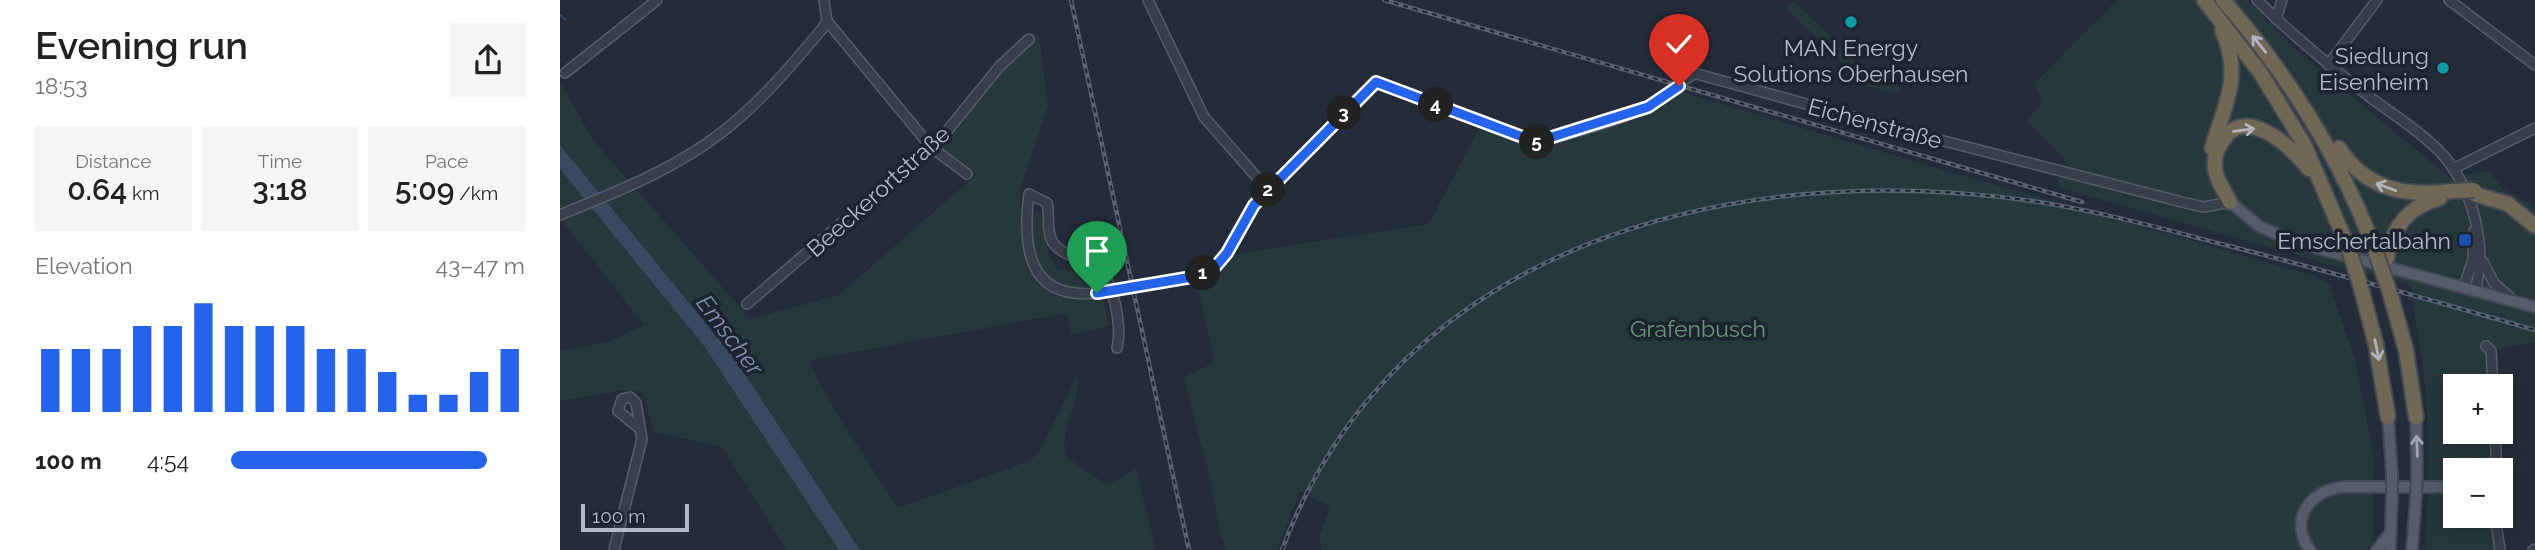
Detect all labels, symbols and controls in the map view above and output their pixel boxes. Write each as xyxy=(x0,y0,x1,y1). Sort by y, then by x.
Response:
pin xyxy=(1649,14,1709,86)
marker: MAN Energy Solutions Oberhausen xyxy=(1843,14,1859,30)
text: Evening run xyxy=(35,23,248,68)
button: share xyxy=(451,23,525,97)
icon: check xyxy=(1660,25,1698,63)
place label: MAN Energy Solutions Oberhausen xyxy=(1733,34,1969,87)
one-way arrow xyxy=(2252,35,2267,54)
place label: Siedlung Eisenheim xyxy=(2319,42,2429,95)
marker: Siedlung Eisenheim xyxy=(2435,60,2451,76)
text: 18:53 xyxy=(35,72,88,99)
pin: 4 xyxy=(1418,88,1454,122)
street label: Eichenstraße xyxy=(1805,92,1945,154)
text: 4 xyxy=(1430,93,1441,115)
pin: 3 xyxy=(1326,96,1362,130)
text: 3 xyxy=(1338,101,1349,123)
street label: Beeckerortstraße xyxy=(801,120,955,262)
one-way arrow xyxy=(2232,123,2255,136)
pin: 5 xyxy=(1520,124,1555,160)
text: 5 xyxy=(1531,130,1542,152)
text: Distance xyxy=(75,150,151,172)
text: Time xyxy=(258,150,302,172)
text: Pace xyxy=(425,150,468,172)
text: 0.64 xyxy=(67,172,127,207)
text: 3:18 xyxy=(252,172,308,207)
text: 5:09 xyxy=(395,172,454,207)
pin: 2 xyxy=(1250,172,1286,208)
text: 2 xyxy=(1262,178,1273,200)
one-way arrow xyxy=(2376,180,2398,192)
text: km xyxy=(127,182,160,204)
text: /km xyxy=(454,182,498,204)
pin xyxy=(1067,221,1127,293)
place label: Emschertalbahn xyxy=(2277,227,2451,254)
icon: arrive xyxy=(1078,232,1116,270)
marker: Emschertalbahn xyxy=(2457,232,2473,248)
text: Elevation xyxy=(35,252,133,279)
text: 43–47 m xyxy=(435,252,525,279)
pin: 1 xyxy=(1186,256,1220,290)
text: 1 xyxy=(1198,261,1207,283)
water label: Emscher xyxy=(690,289,770,382)
park label: Grafenbusch xyxy=(1630,315,1766,342)
one-way arrow xyxy=(2371,338,2385,361)
map controls xyxy=(2443,374,2513,528)
button: + xyxy=(2443,374,2513,444)
one-way arrow xyxy=(2410,435,2423,458)
text: 100 m xyxy=(35,447,102,474)
text: 4:54 xyxy=(147,447,189,474)
button: − xyxy=(2443,458,2513,528)
scale bar xyxy=(581,501,690,533)
text: 100 m xyxy=(592,505,646,527)

